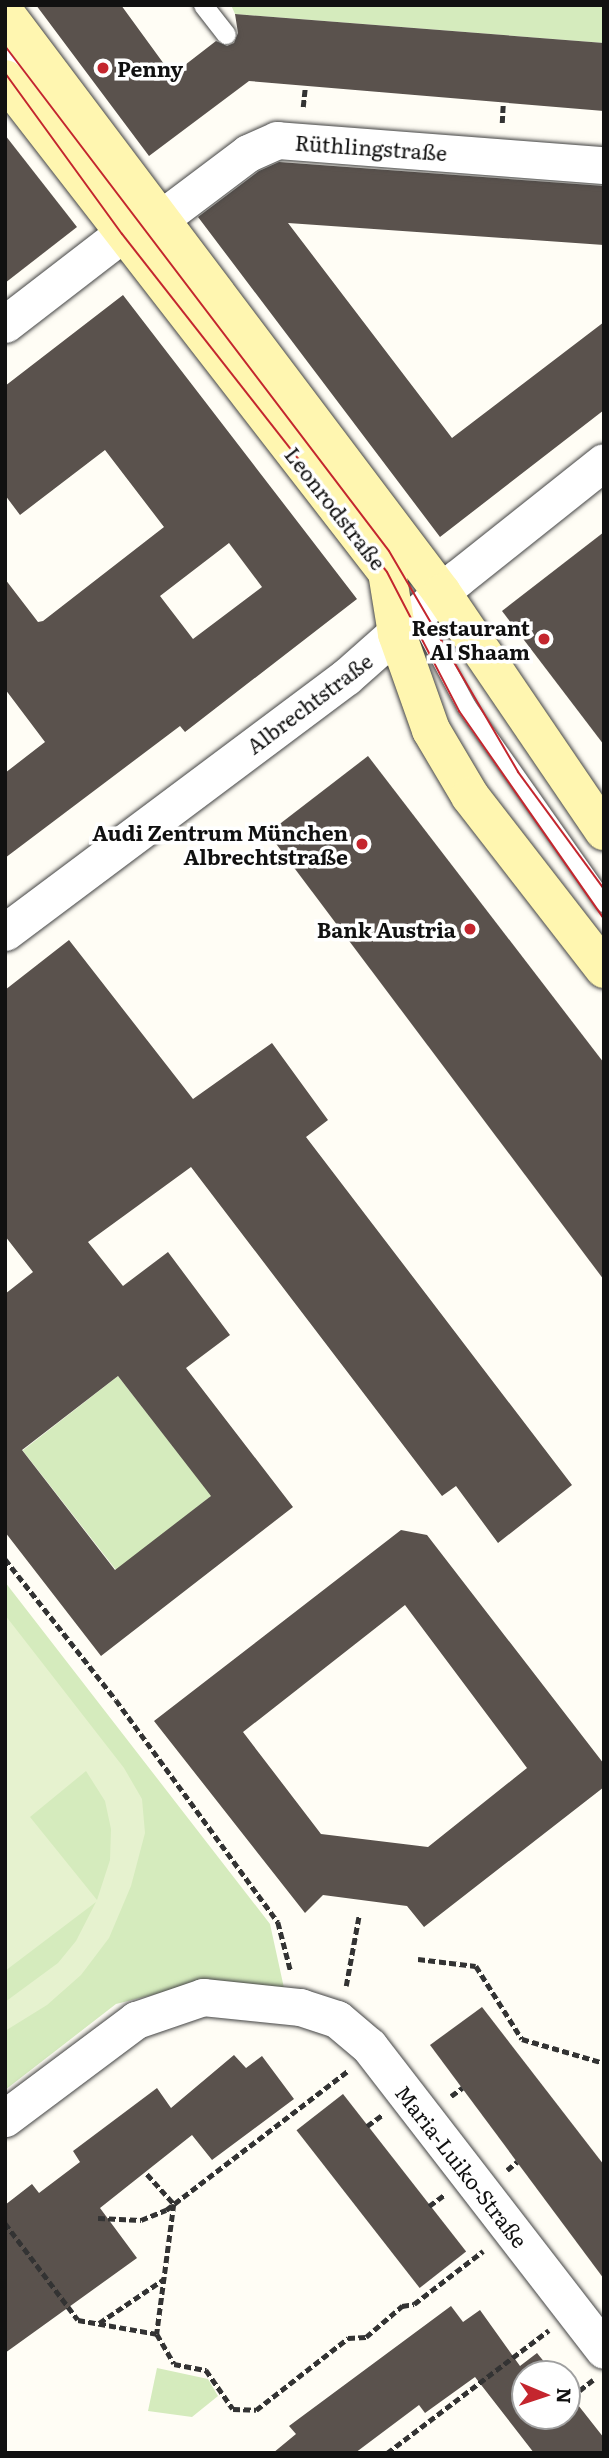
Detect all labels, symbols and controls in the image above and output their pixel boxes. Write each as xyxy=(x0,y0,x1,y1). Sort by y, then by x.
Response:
place label: Penny xyxy=(117,55,183,81)
marker: Penny xyxy=(95,60,111,76)
street label: Rüthlingstraße xyxy=(294,129,448,165)
street label: Leonrodstraße xyxy=(280,442,392,574)
place label: Restaurant Al Shaam xyxy=(411,614,530,664)
marker: Restaurant Al Shaam xyxy=(536,631,552,647)
street label: Albrechtstraße xyxy=(241,648,377,758)
place label: Audi Zentrum München Albrechtstraße xyxy=(92,819,348,869)
marker: Audi Zentrum München Albrechtstraße xyxy=(354,836,370,852)
place label: Bank Austria xyxy=(317,916,456,942)
marker: Bank Austria xyxy=(462,921,478,937)
street label: Maria-Luiko-Straße xyxy=(391,2080,533,2252)
north arrow xyxy=(511,2360,581,2430)
text: N xyxy=(551,2387,579,2404)

